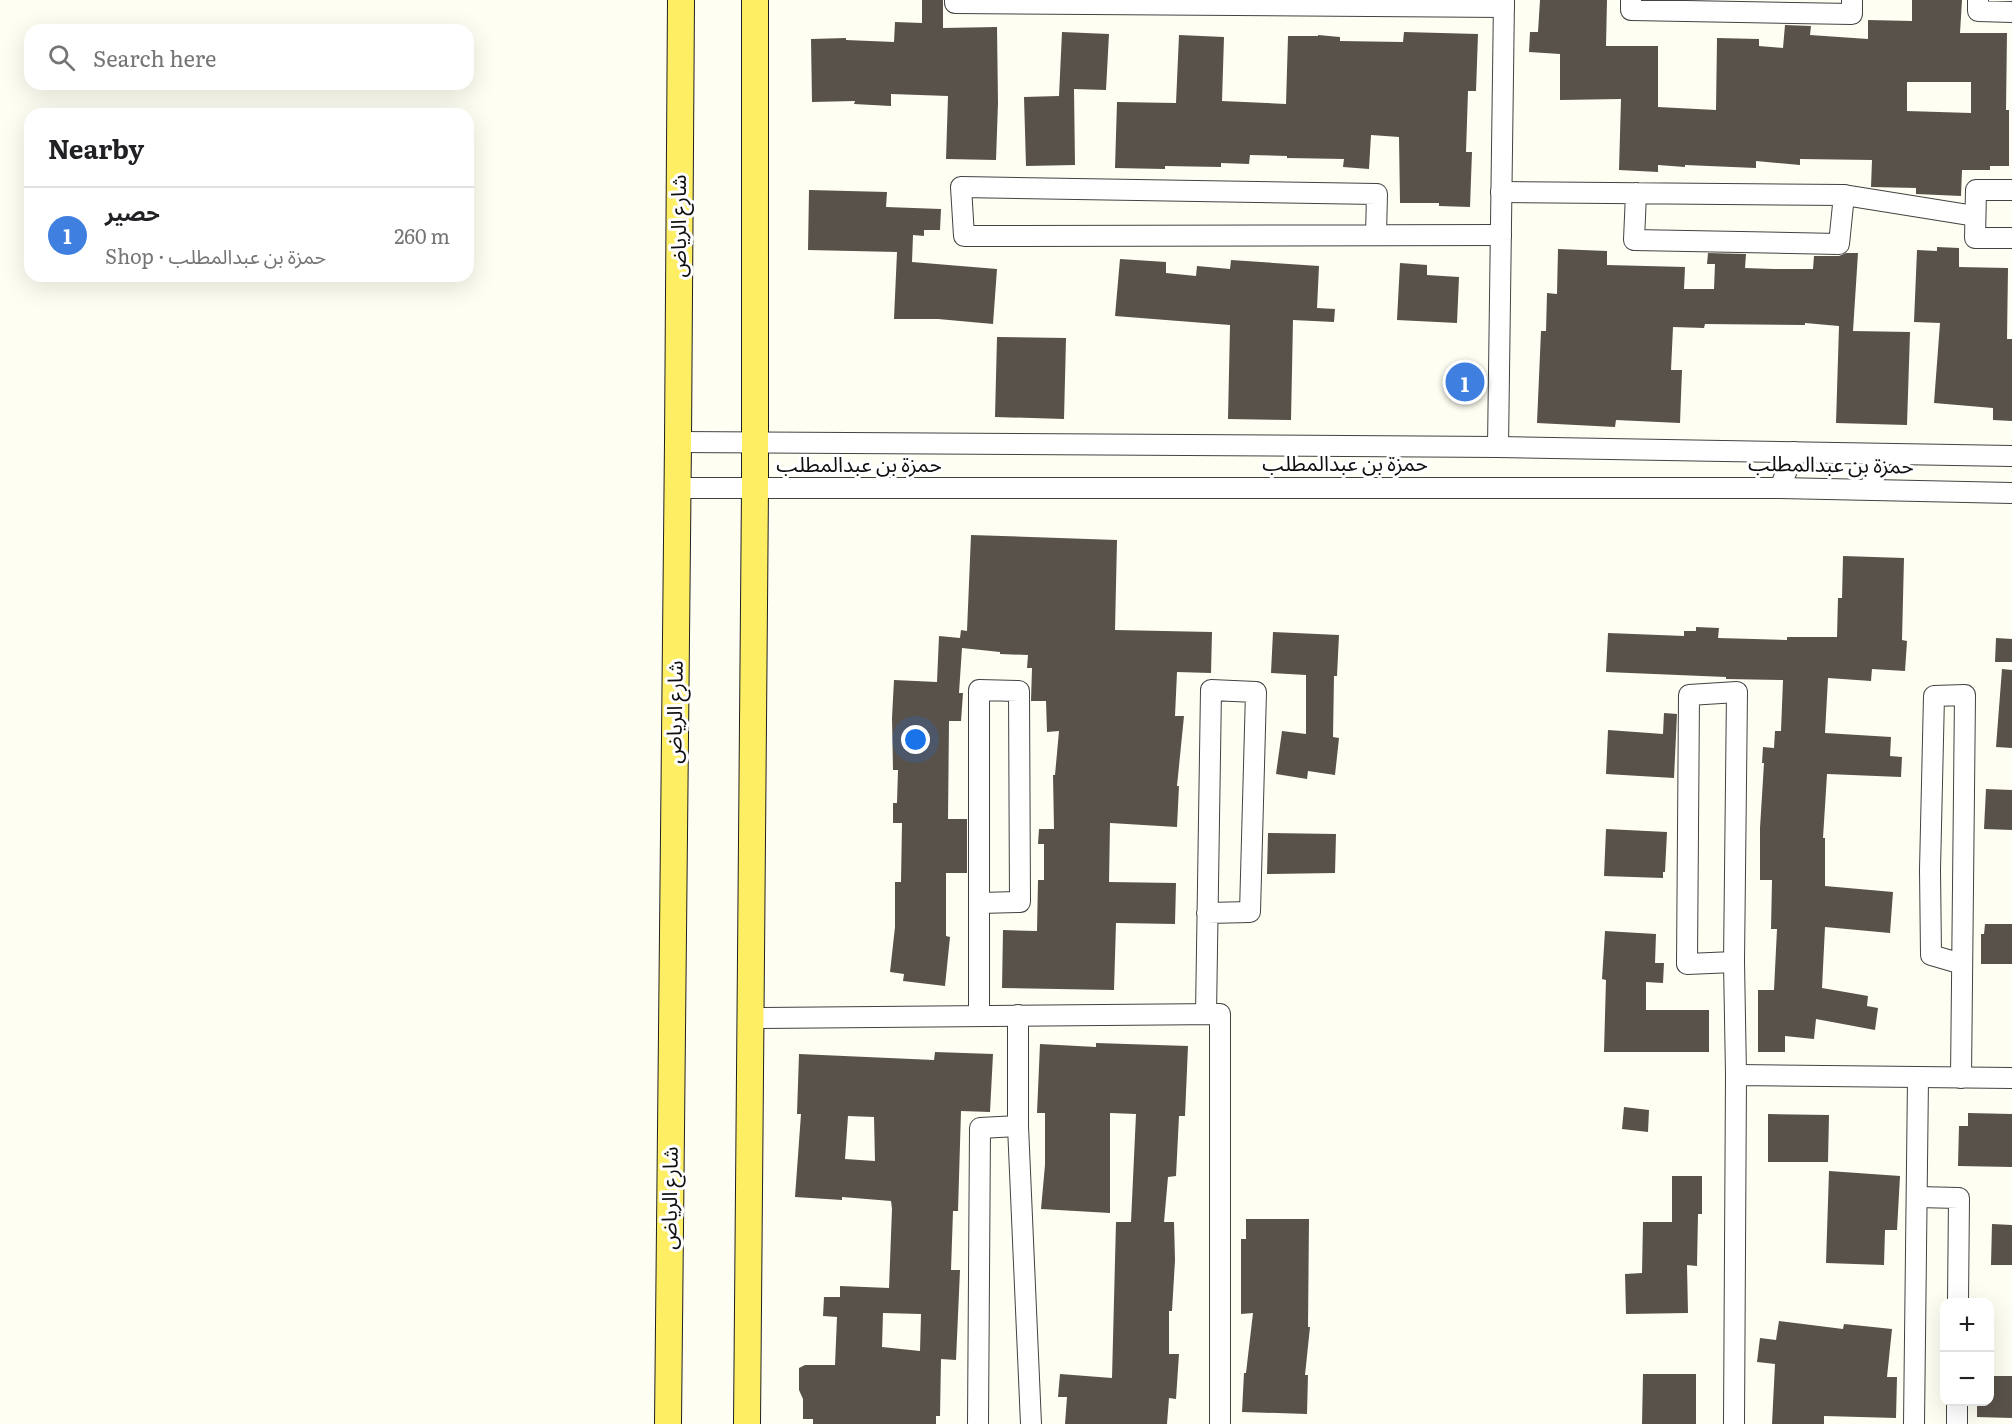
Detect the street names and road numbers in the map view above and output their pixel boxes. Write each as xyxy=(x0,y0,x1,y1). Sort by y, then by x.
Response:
street label: شارع الرياض xyxy=(661,174,694,278)
street label: حمزة بن عبدالمطلب xyxy=(1262,446,1428,477)
street label: حمزة بن عبدالمطلب xyxy=(1748,446,1914,479)
street label: حمزة بن عبدالمطلب xyxy=(776,447,942,478)
street label: شارع الرياض xyxy=(656,660,691,764)
street label: شارع الرياض xyxy=(651,1146,686,1250)

